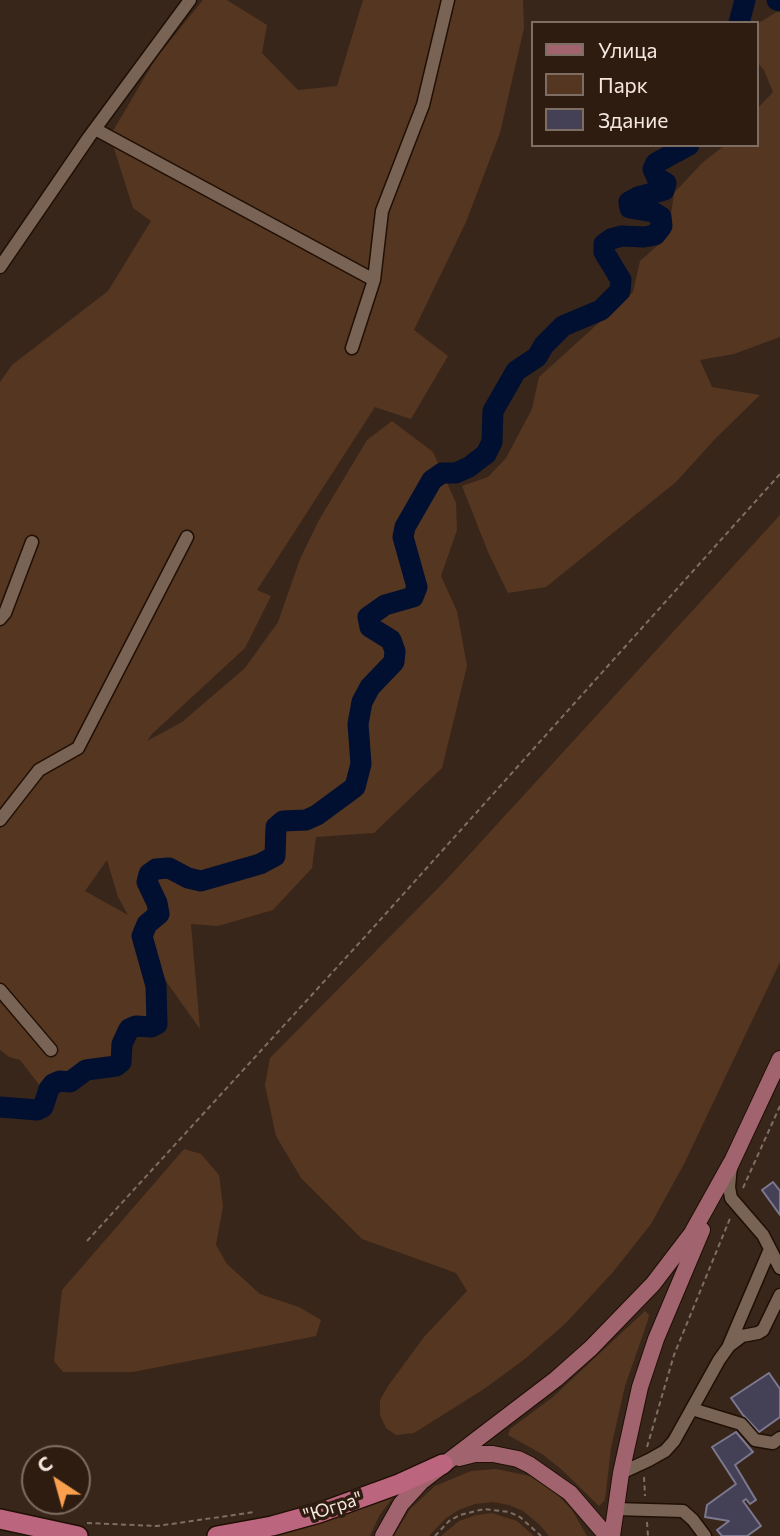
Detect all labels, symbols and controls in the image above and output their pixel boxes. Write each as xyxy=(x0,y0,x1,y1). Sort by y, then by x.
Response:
legend xyxy=(532,21,759,147)
text: Улица xyxy=(598,37,657,62)
text: Парк xyxy=(598,72,648,97)
text: Здание xyxy=(598,107,668,132)
north arrow xyxy=(21,1445,91,1515)
text: С xyxy=(33,1451,57,1477)
street label: "Югра" xyxy=(301,1487,365,1527)

